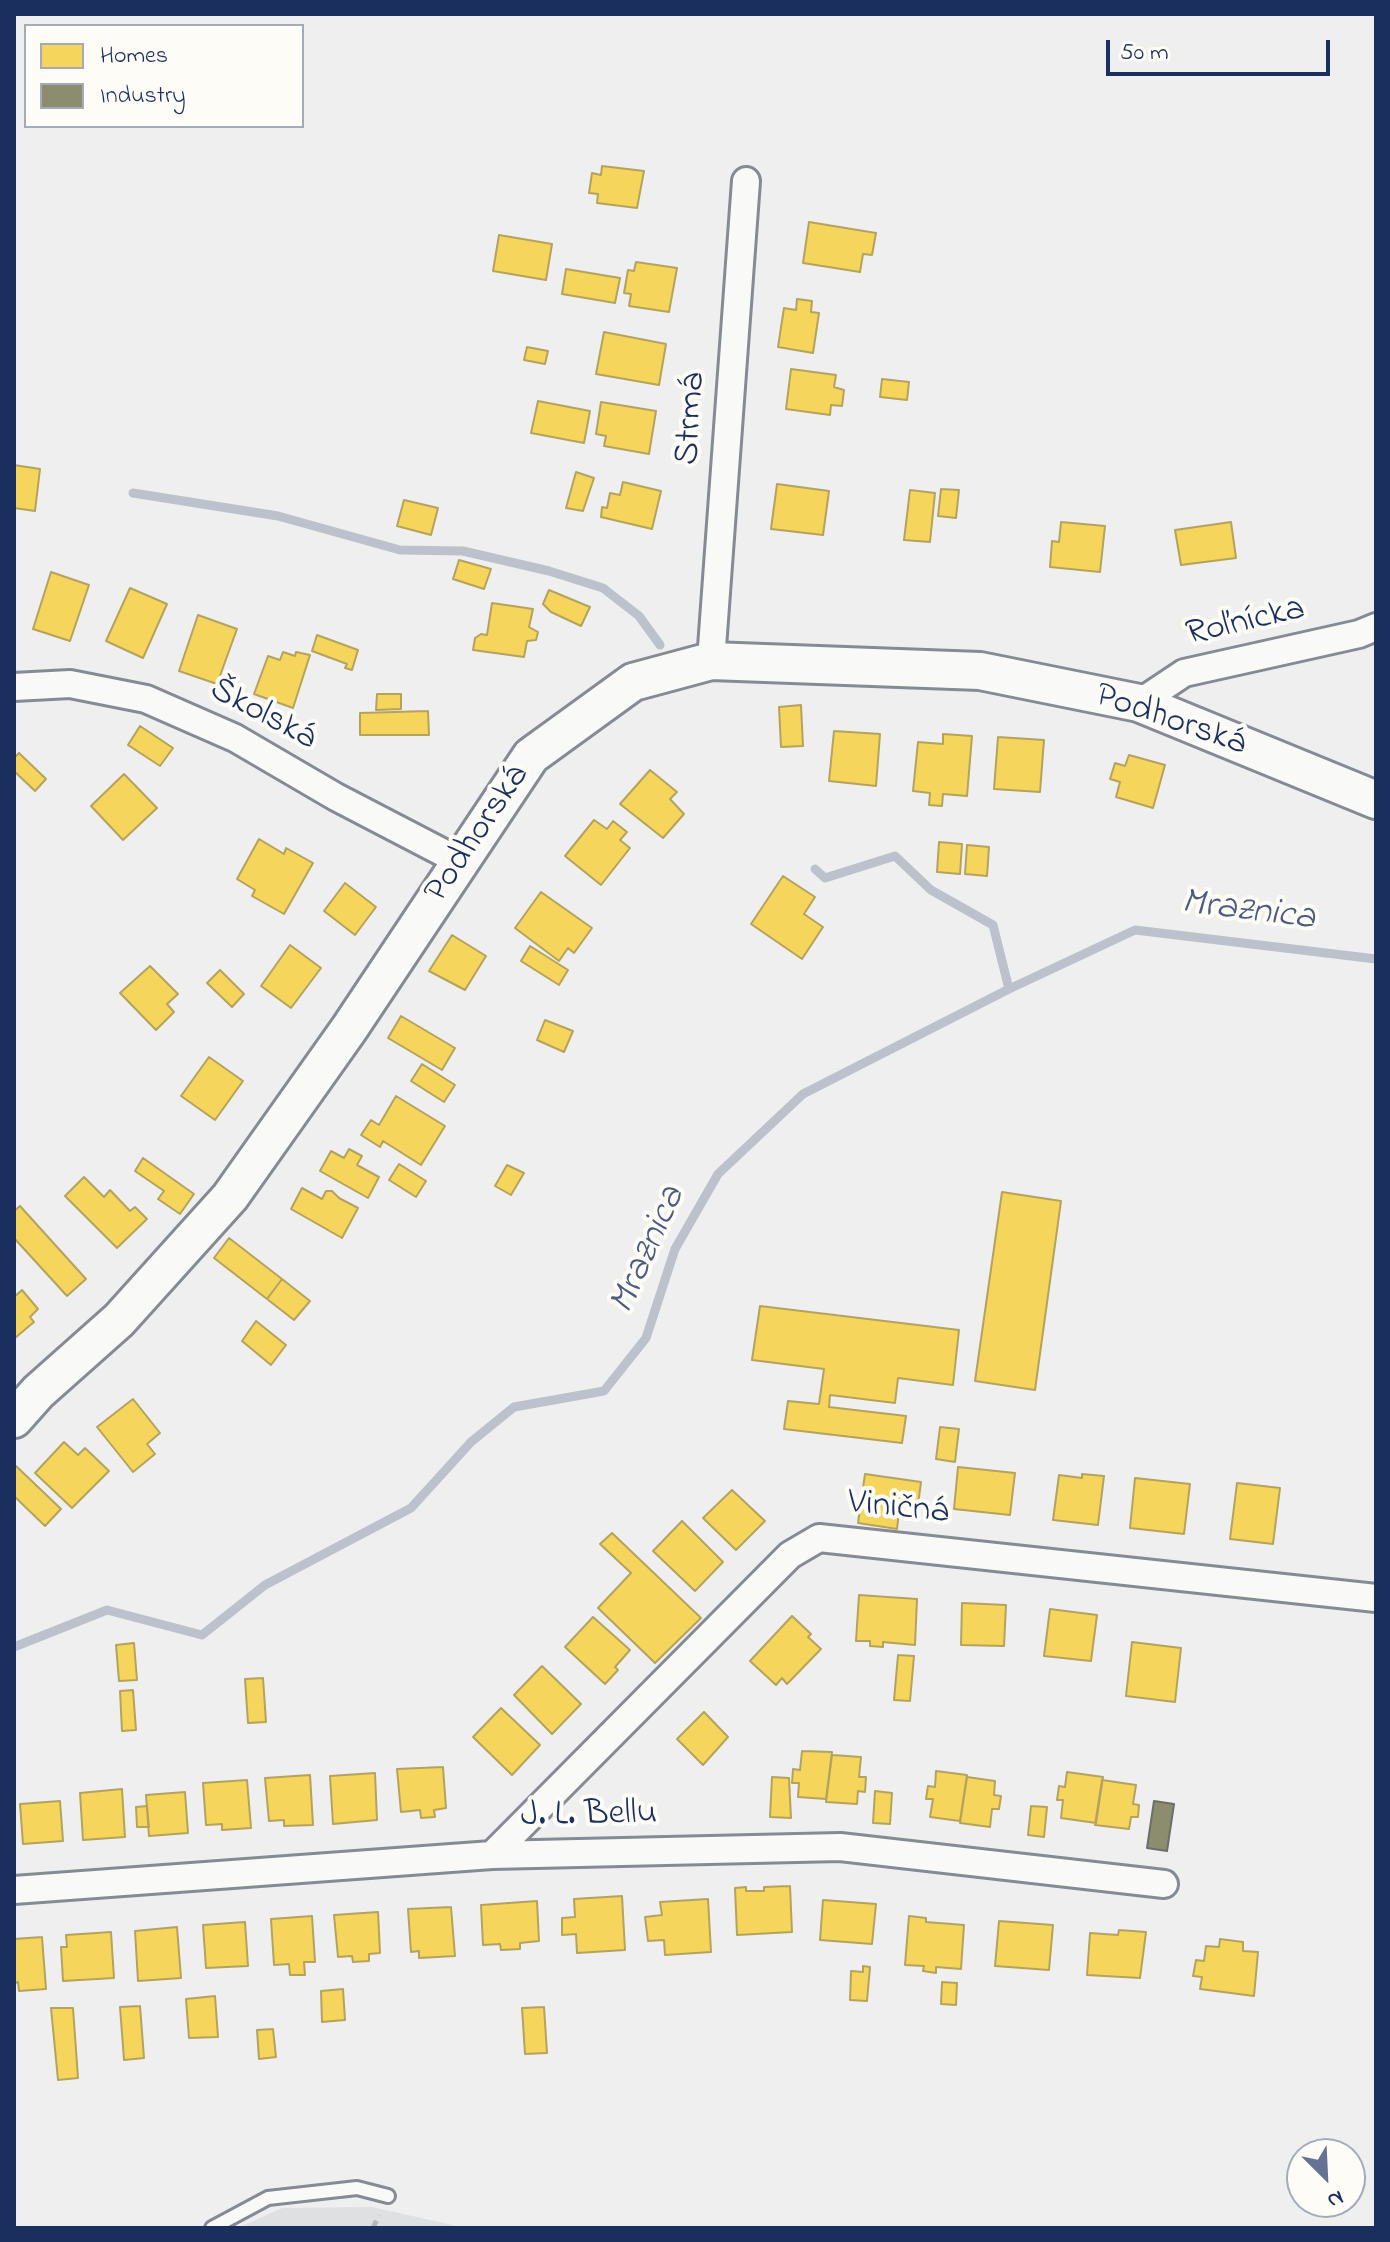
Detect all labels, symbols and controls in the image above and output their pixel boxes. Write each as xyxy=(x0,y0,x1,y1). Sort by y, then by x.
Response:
legend xyxy=(24,24,304,128)
scale bar xyxy=(1110,24,1334,74)
text: 50 m xyxy=(1120,36,1169,71)
text: Homes xyxy=(100,39,168,74)
text: Industry xyxy=(100,79,186,114)
street label: Strmá xyxy=(668,371,718,467)
street label: Roľnícka xyxy=(1183,589,1309,659)
street label: Školská xyxy=(201,670,323,762)
street label: Podhorská xyxy=(1089,676,1251,768)
street label: Podhorská xyxy=(417,758,541,912)
water label: Mraznica xyxy=(1179,882,1317,944)
water label: Mraznica xyxy=(602,1180,698,1322)
street label: Viničná xyxy=(845,1483,951,1537)
street label: J. L. Bellu xyxy=(520,1794,658,1840)
north arrow xyxy=(1286,2138,1366,2218)
text: N xyxy=(1322,2180,1348,2216)

